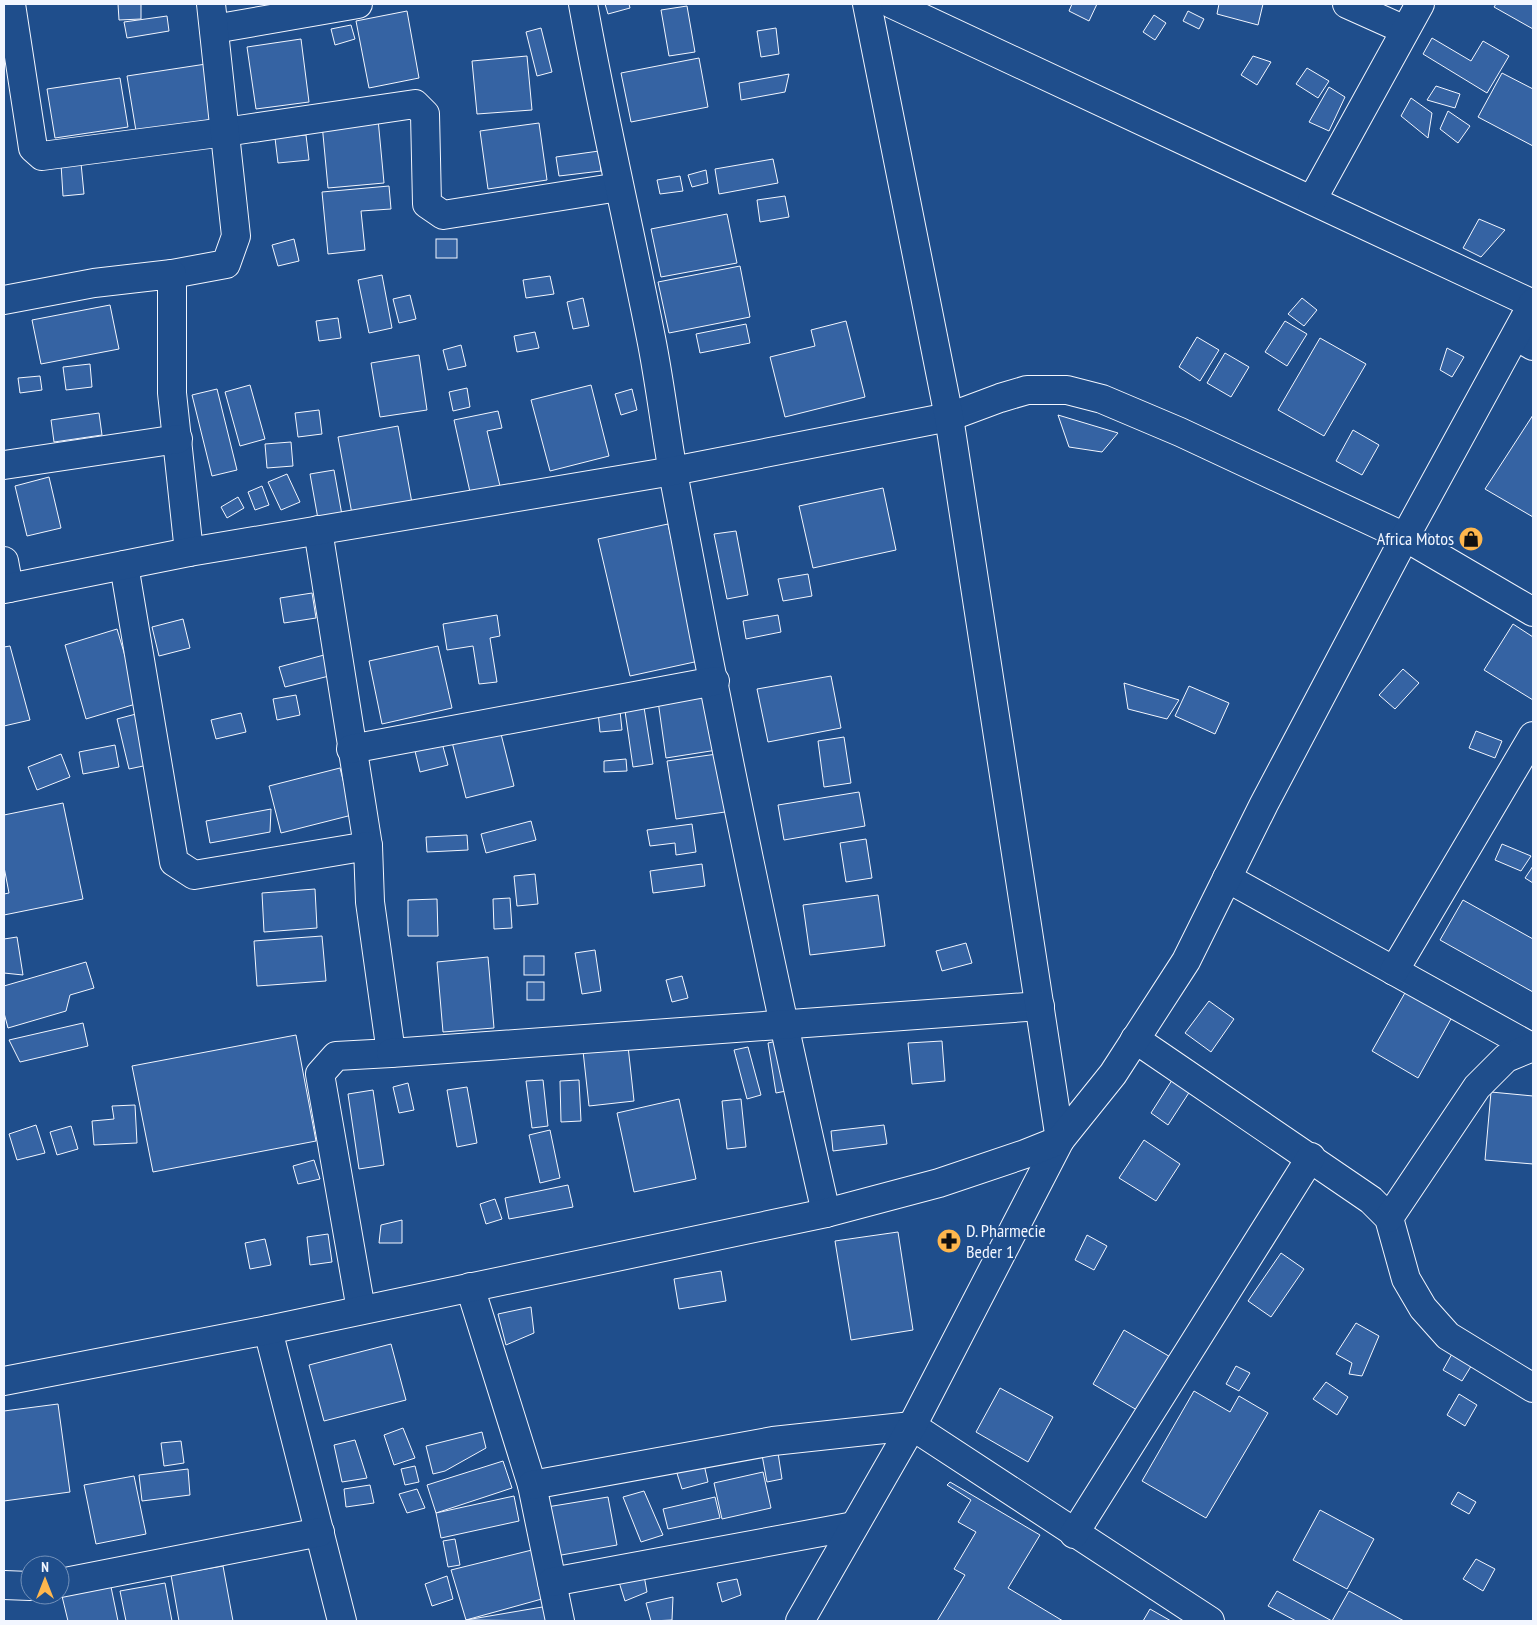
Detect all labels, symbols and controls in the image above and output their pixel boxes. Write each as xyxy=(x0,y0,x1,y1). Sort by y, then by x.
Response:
shop icon: Africa Motos xyxy=(1458,526,1484,552)
place label: Africa Motos xyxy=(1377,527,1454,550)
place label: D. Pharmecie Beder 1 xyxy=(966,1219,1046,1263)
pharmacy icon: D. Pharmecie Beder 1 xyxy=(936,1228,962,1254)
north arrow xyxy=(20,1555,70,1605)
text: N xyxy=(41,1558,49,1576)

